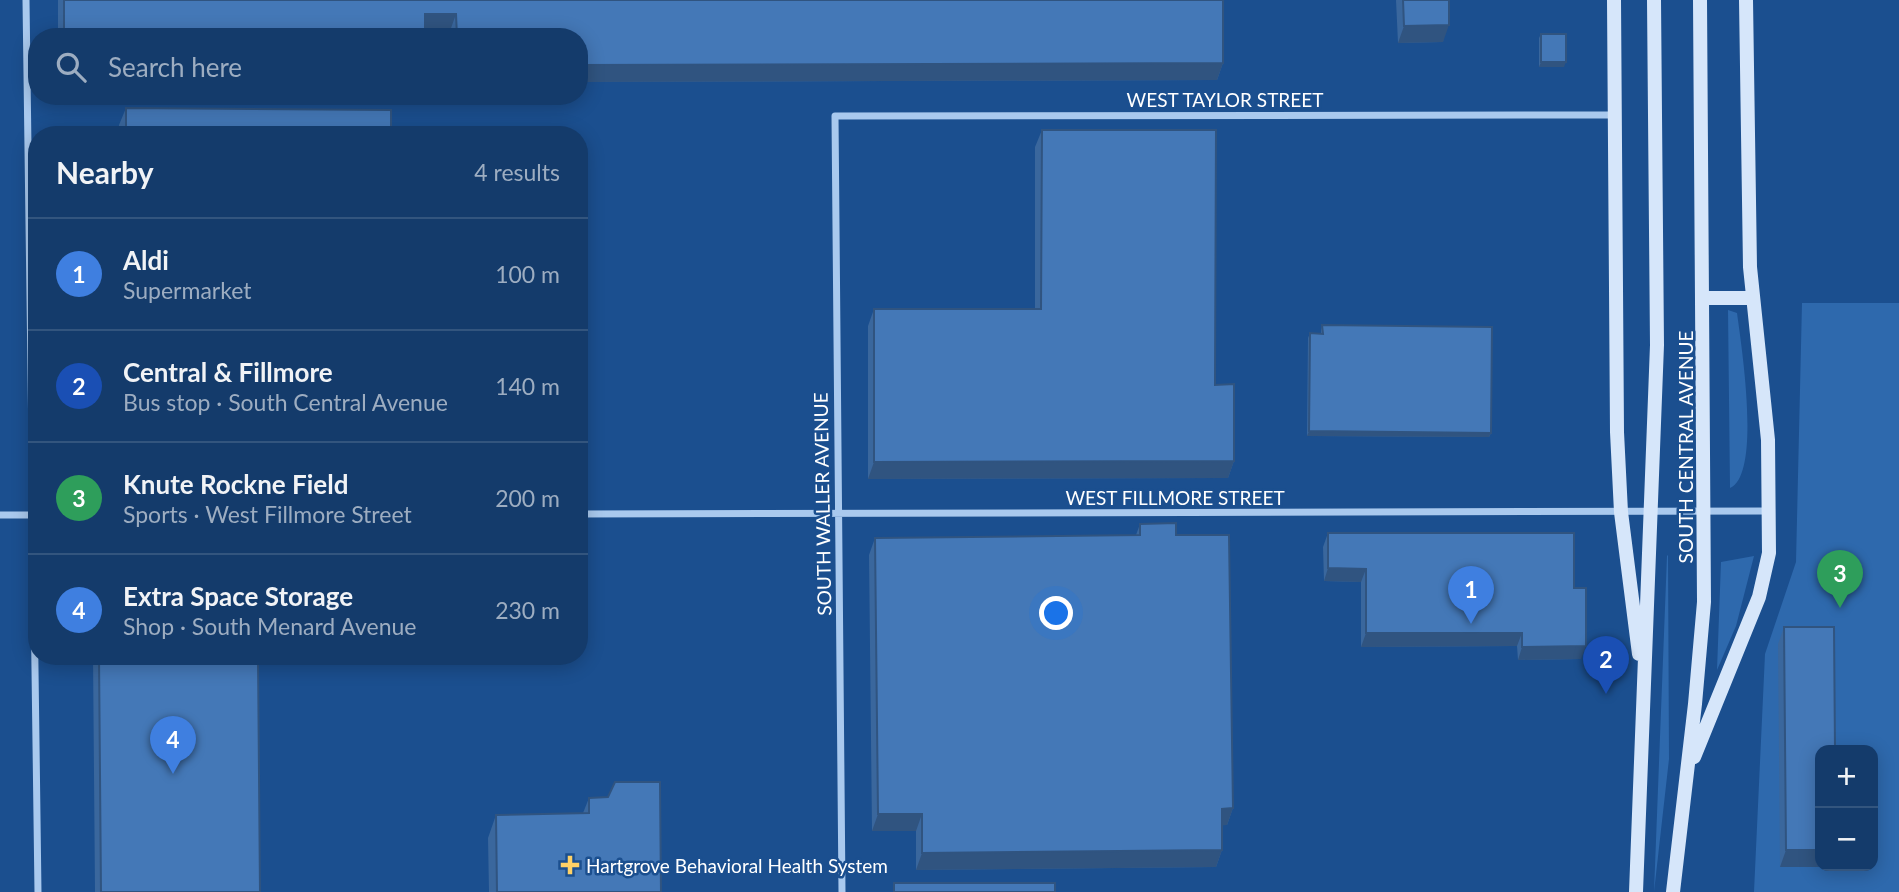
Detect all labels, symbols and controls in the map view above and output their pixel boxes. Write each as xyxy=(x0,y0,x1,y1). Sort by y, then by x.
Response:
search box xyxy=(28,28,588,105)
icon: search xyxy=(52,48,90,86)
text: Search here xyxy=(108,51,242,83)
street label: WEST TAYLOR STREET xyxy=(1127,88,1323,111)
text: Nearby xyxy=(56,154,154,190)
text: 4 results xyxy=(474,158,560,186)
text: Aldi xyxy=(123,244,169,276)
text: 1 xyxy=(72,260,86,288)
text: 100 m xyxy=(495,260,560,288)
text: Supermarket xyxy=(123,276,252,304)
street label: SOUTH CENTRAL AVENUE xyxy=(1674,331,1697,563)
text: Central & Fillmore xyxy=(123,356,333,388)
text: 2 xyxy=(72,372,86,400)
text: 140 m xyxy=(495,372,560,400)
text: Bus stop · South Central Avenue xyxy=(123,388,448,416)
street label: SOUTH WALLER AVENUE xyxy=(809,392,835,616)
text: Knute Rockne Field xyxy=(123,468,348,500)
text: 3 xyxy=(72,484,86,512)
text: 200 m xyxy=(495,484,560,512)
street label: WEST FILLMORE STREET xyxy=(1065,486,1285,509)
text: Sports · West Fillmore Street xyxy=(123,500,412,528)
pin: 3 xyxy=(1817,550,1863,608)
pin: 1 xyxy=(1448,566,1494,624)
text: Extra Space Storage xyxy=(123,580,353,612)
text: 4 xyxy=(72,596,86,624)
text: 230 m xyxy=(495,596,560,624)
your location xyxy=(1039,596,1073,630)
text: Shop · South Menard Avenue xyxy=(123,612,417,640)
pin: 2 xyxy=(1583,636,1629,694)
pin: 4 xyxy=(150,716,196,774)
map controls xyxy=(1815,745,1878,871)
button: + xyxy=(1815,745,1878,808)
button: − xyxy=(1815,808,1878,871)
place label: Hartgrove Behavioral Health System xyxy=(586,854,888,877)
marker: Hartgrove Behavioral Health System xyxy=(560,855,580,875)

